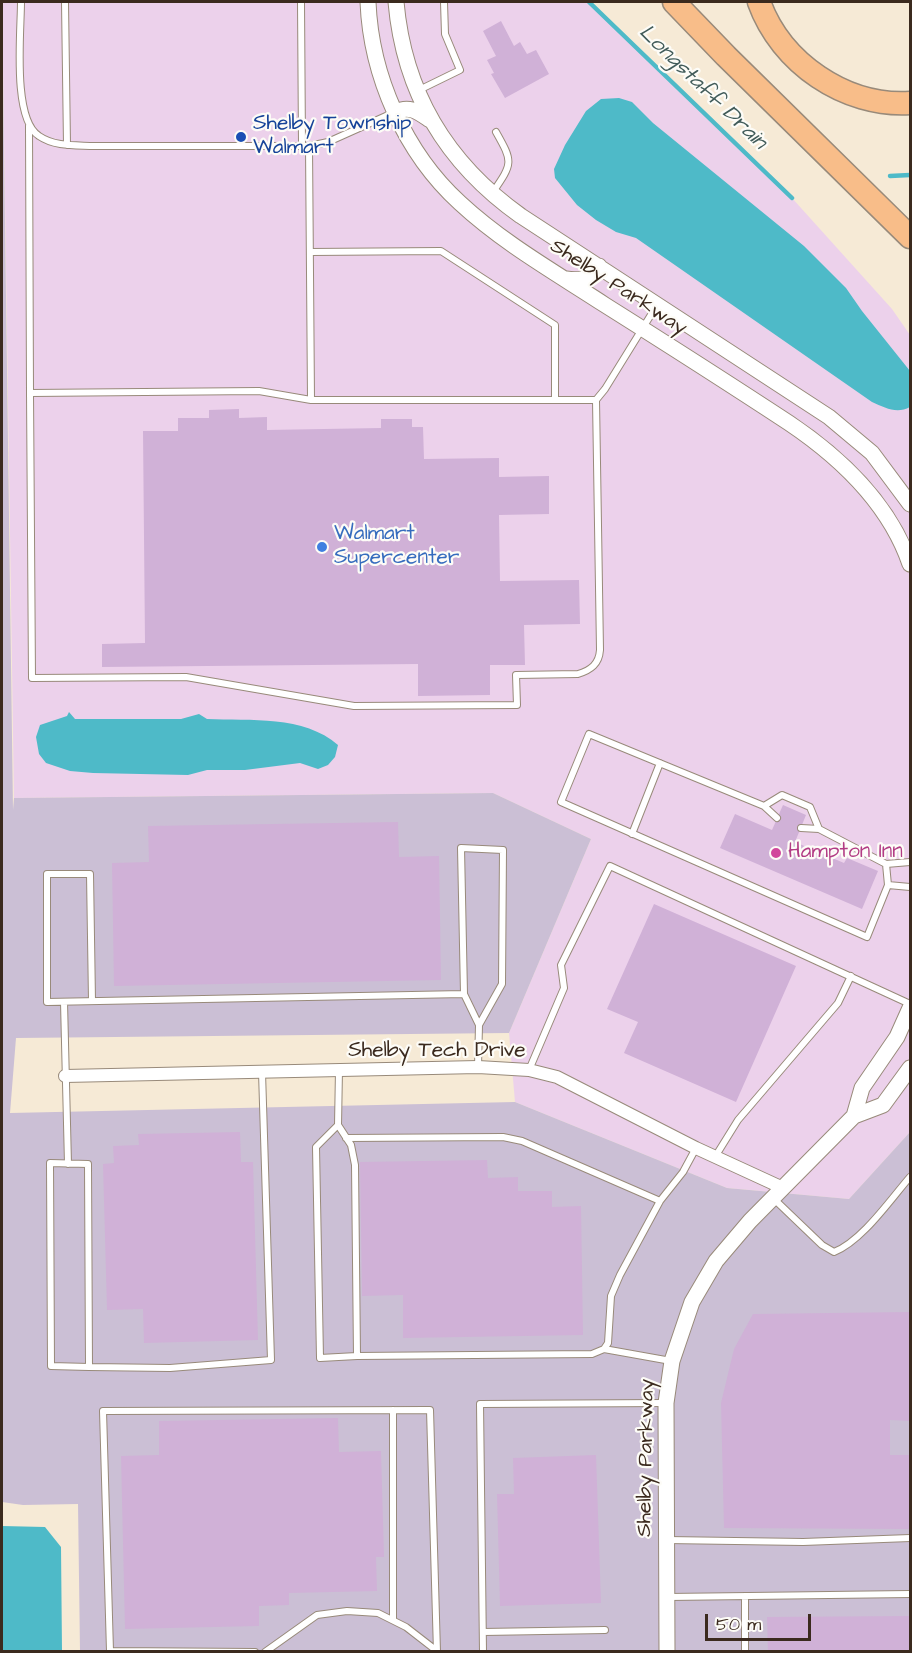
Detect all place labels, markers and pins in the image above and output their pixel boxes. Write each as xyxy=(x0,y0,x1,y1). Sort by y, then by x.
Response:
place label: Shelby Township Walmart xyxy=(253,112,411,162)
marker: Shelby Township Walmart xyxy=(234,130,248,144)
place label: Walmart Supercenter xyxy=(334,522,459,572)
marker: Walmart Supercenter xyxy=(315,540,329,554)
place label: Hampton Inn xyxy=(788,840,903,866)
marker: Hampton Inn xyxy=(769,846,783,860)

